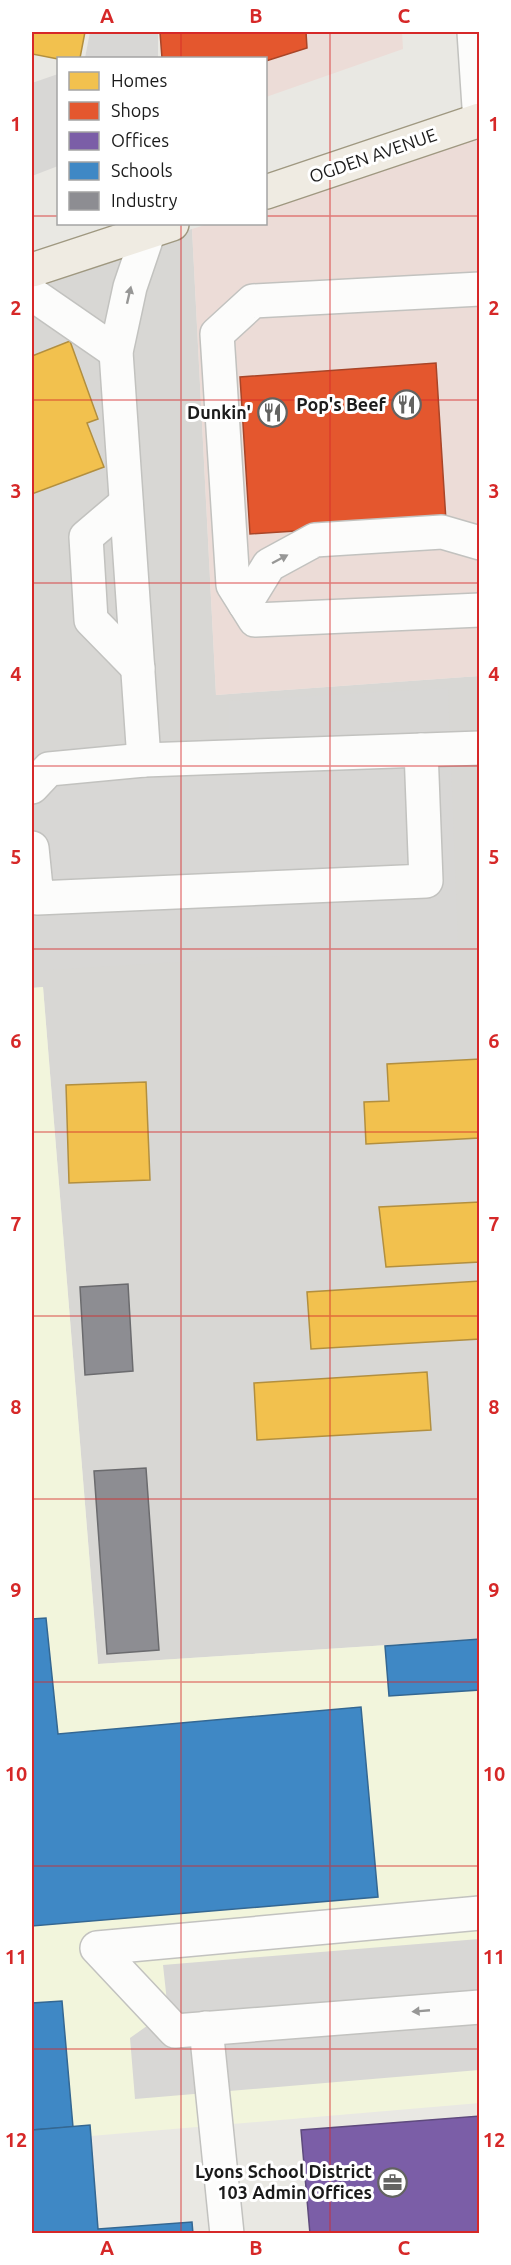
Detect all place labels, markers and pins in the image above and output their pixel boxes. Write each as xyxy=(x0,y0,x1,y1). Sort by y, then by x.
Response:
restaurant icon: Pop's Beef xyxy=(391,389,423,421)
place label: Pop's Beef xyxy=(296,394,387,414)
restaurant icon: Dunkin' xyxy=(256,397,288,429)
place label: Dunkin' xyxy=(187,402,251,422)
place label: Lyons School District 103 Admin Offices xyxy=(195,2161,372,2202)
office icon: Lyons School District 103 Admin Offices xyxy=(377,2166,409,2198)

